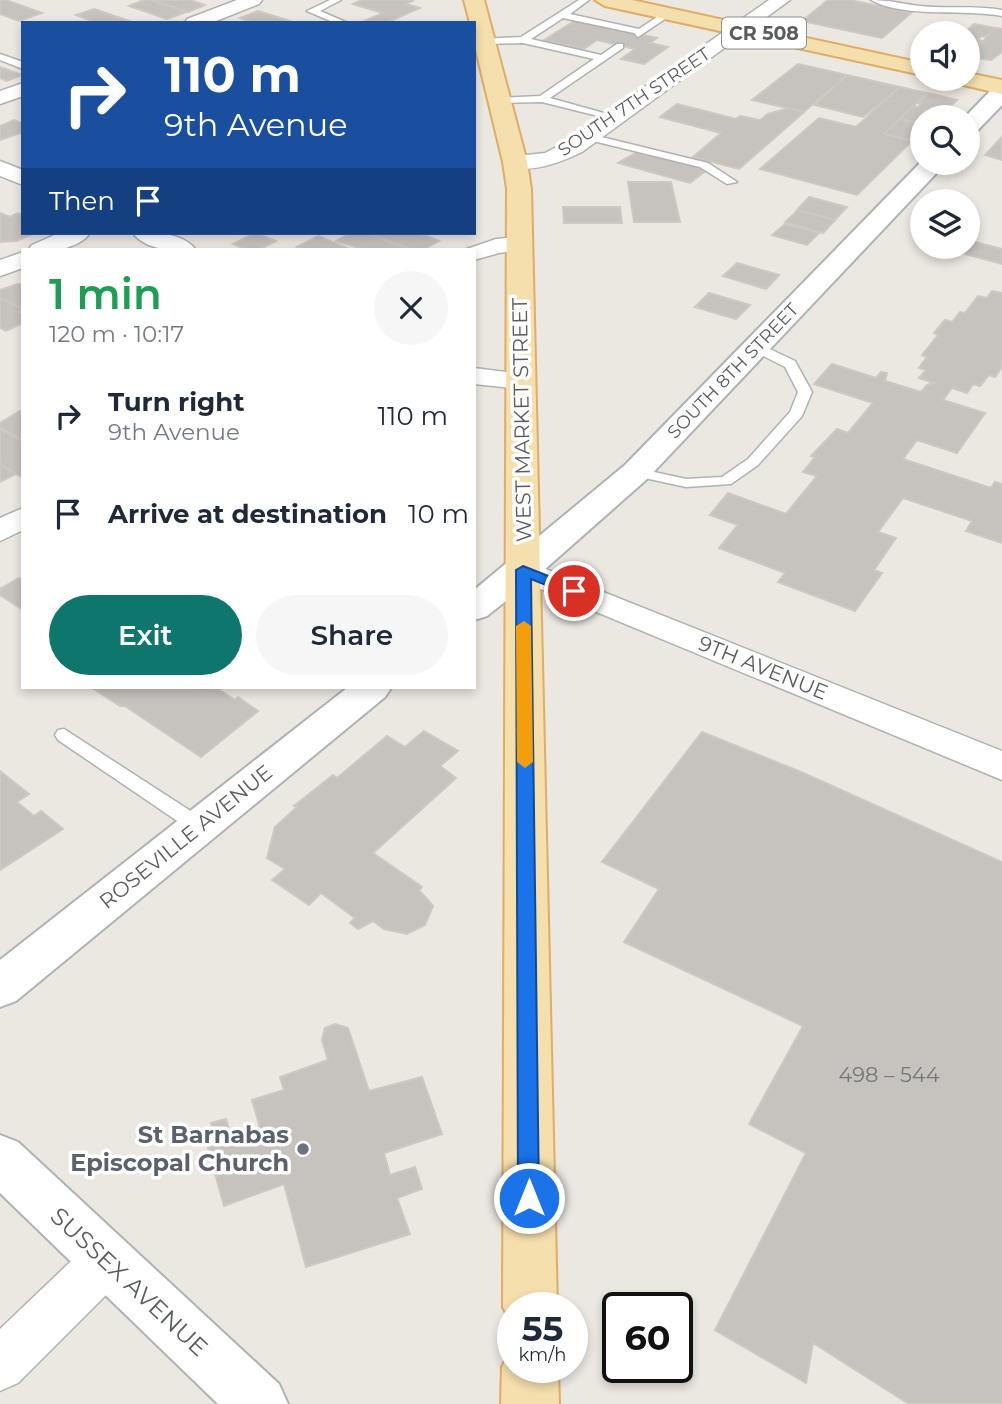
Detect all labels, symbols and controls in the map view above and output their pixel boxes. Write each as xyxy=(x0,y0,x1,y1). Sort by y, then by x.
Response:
road number: CR 508 xyxy=(722,18,806,48)
map controls xyxy=(910,21,980,259)
button: sound xyxy=(910,21,980,91)
street label: SOUTH 7TH STREET xyxy=(554,43,715,161)
text: 110 m xyxy=(164,45,301,104)
icon: right xyxy=(49,49,140,140)
text: 9th Avenue xyxy=(164,105,348,144)
button: search xyxy=(910,105,980,175)
icon: arrive xyxy=(129,182,167,220)
text: Then xyxy=(49,185,115,217)
button: layers xyxy=(910,189,980,259)
text: 1 min xyxy=(49,268,162,320)
button: close xyxy=(374,271,448,345)
street label: WEST MARKET STREET xyxy=(507,298,536,542)
street label: SOUTH 8TH STREET xyxy=(663,298,804,443)
text: 120 m · 10:17 xyxy=(49,320,184,348)
text: Turn right xyxy=(108,386,244,418)
icon: right xyxy=(49,397,87,435)
text: 110 m xyxy=(378,400,448,432)
text: 9th Avenue xyxy=(108,418,240,446)
icon: arrive xyxy=(49,495,87,533)
text: Arrive at destination xyxy=(108,498,387,530)
text: 10 m xyxy=(408,498,469,530)
pin xyxy=(544,561,604,621)
icon: arrive xyxy=(555,572,593,610)
button: Exit xyxy=(49,595,242,675)
button: Share xyxy=(256,595,448,675)
street label: 9TH AVENUE xyxy=(695,630,832,705)
street label: ROSEVILLE AVENUE xyxy=(94,759,277,914)
house number: 498 – 544 xyxy=(838,1062,940,1087)
place label: St Barnabas Episcopal Church xyxy=(70,1120,289,1177)
marker: St Barnabas Episcopal Church xyxy=(295,1141,311,1157)
position arrow xyxy=(492,1161,566,1235)
street label: SUSSEX AVENUE xyxy=(45,1201,214,1362)
speed limit sign: 60 xyxy=(602,1292,693,1383)
text: 55 xyxy=(522,1307,563,1350)
text: km/h xyxy=(518,1344,567,1366)

